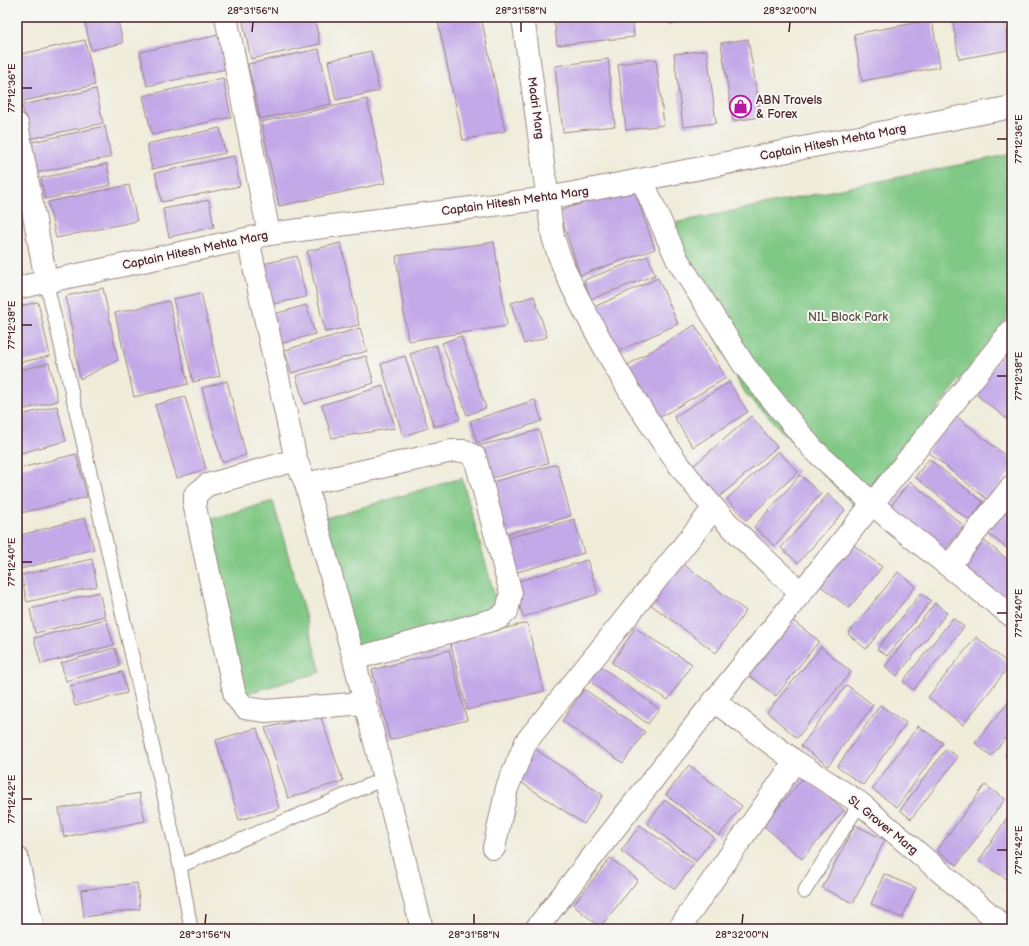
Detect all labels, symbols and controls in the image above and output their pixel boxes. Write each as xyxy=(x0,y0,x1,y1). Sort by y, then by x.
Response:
text: 28°31'56"N xyxy=(227,5,279,17)
text: 28°31'58"N xyxy=(495,5,547,17)
text: 28°32'00"N xyxy=(763,5,817,17)
text: 77°12'36"E xyxy=(6,63,18,113)
street label: Madri Marg xyxy=(524,76,547,140)
place label: ABN Travels & Forex xyxy=(756,93,822,122)
shop icon: ABN Travels & Forex xyxy=(728,94,754,120)
text: 77°12'36"E xyxy=(1013,114,1025,164)
street label: Captain Hitesh Mehta Marg xyxy=(759,121,908,164)
street label: Captain Hitesh Mehta Marg xyxy=(440,184,590,219)
street label: Captain Hitesh Mehta Marg xyxy=(121,228,269,273)
text: 77°12'38"E xyxy=(6,300,18,349)
park label: NIL Block Park xyxy=(808,310,888,325)
text: 77°12'38"E xyxy=(1013,351,1025,400)
text: 77°12'40"E xyxy=(6,537,18,586)
text: 77°12'40"E xyxy=(1013,588,1025,637)
text: 77°12'42"E xyxy=(6,774,18,823)
street label: SL Grover Marg xyxy=(845,793,921,858)
text: 77°12'42"E xyxy=(1013,825,1025,874)
text: 28°31'56"N xyxy=(179,929,231,941)
text: 28°31'58"N xyxy=(448,929,500,941)
text: 28°32'00"N xyxy=(715,929,769,941)

